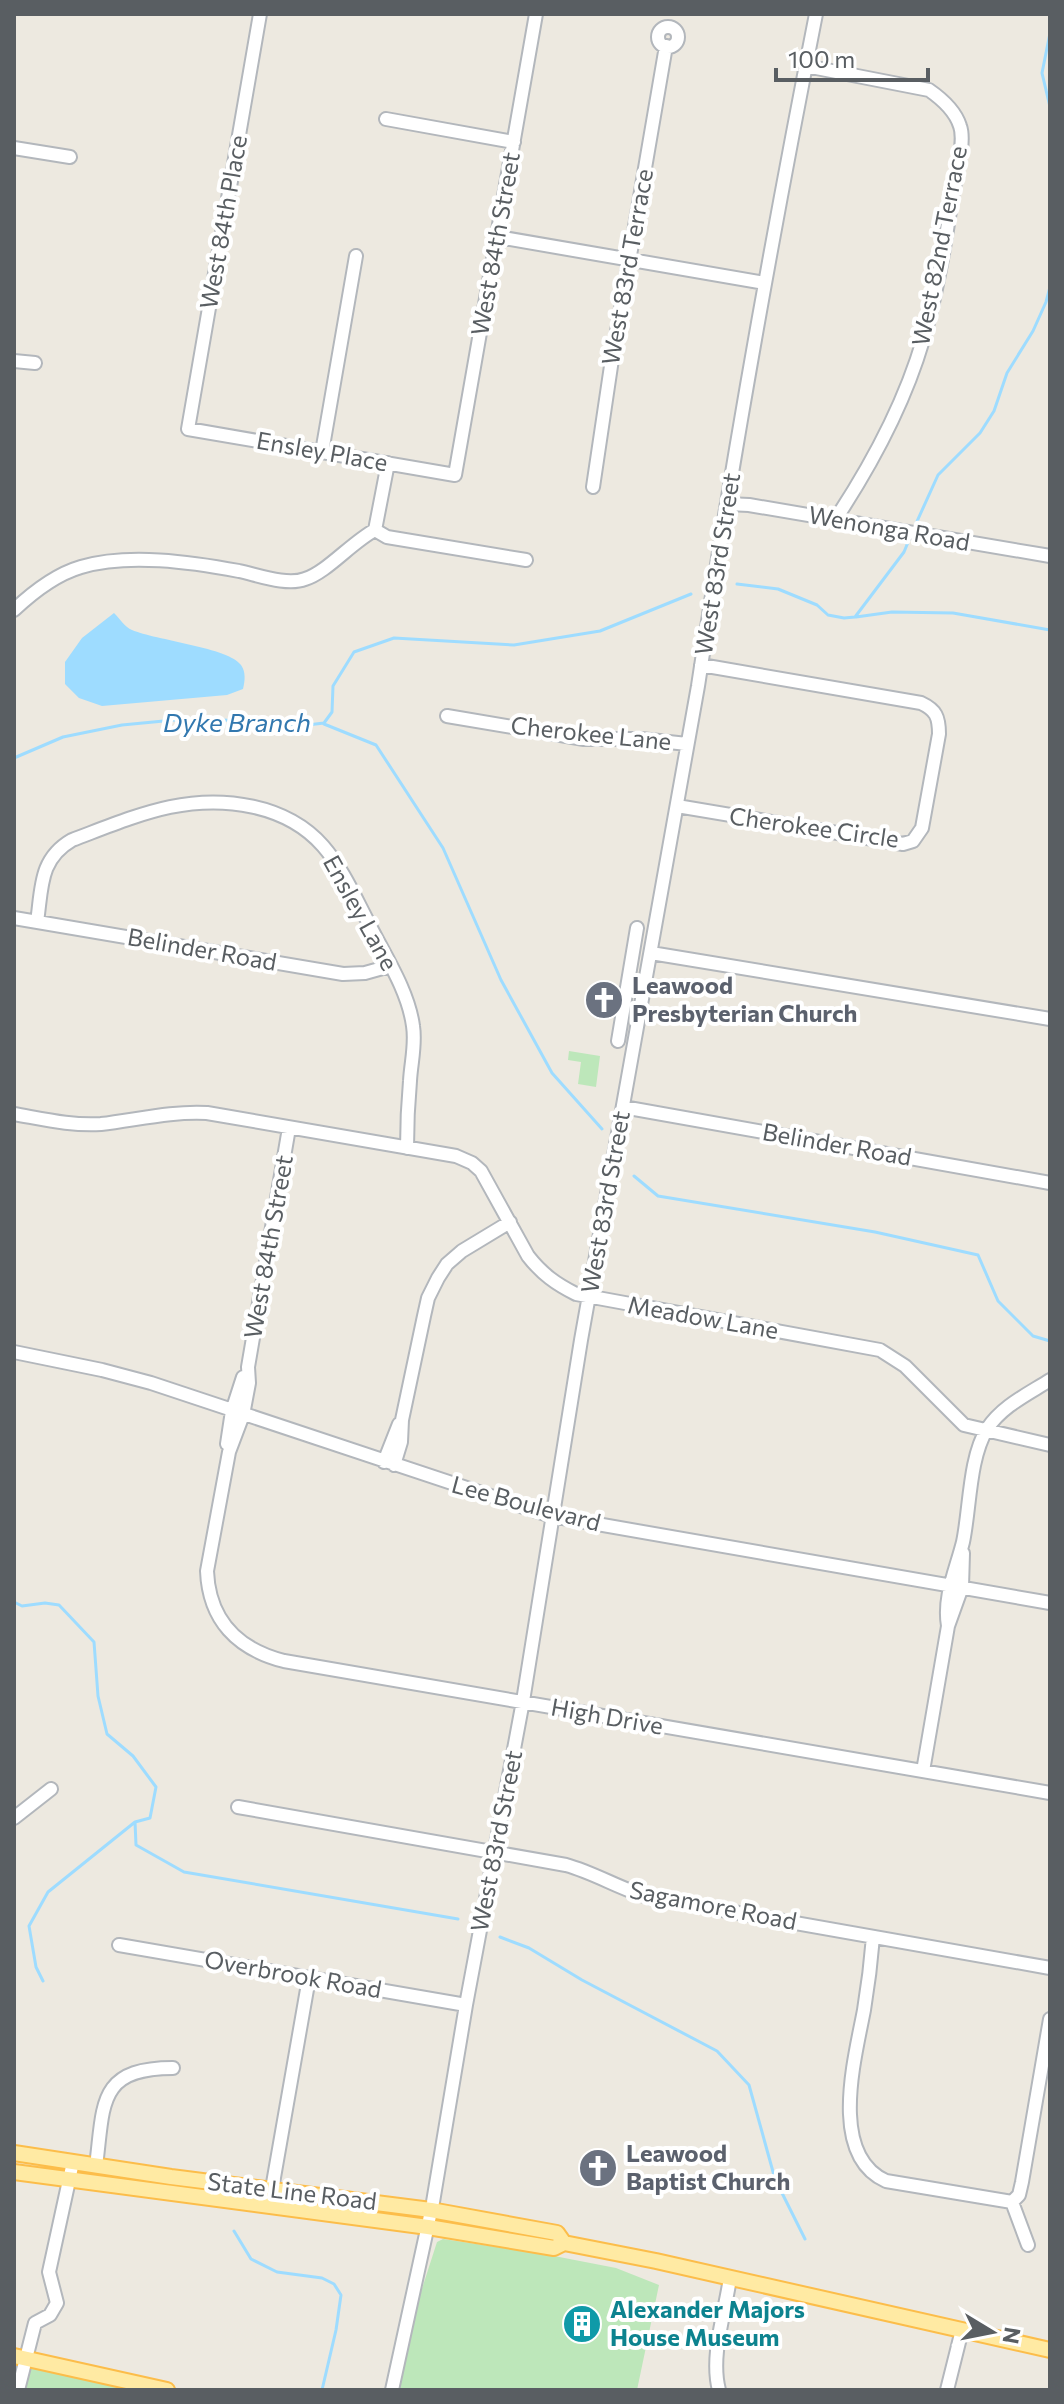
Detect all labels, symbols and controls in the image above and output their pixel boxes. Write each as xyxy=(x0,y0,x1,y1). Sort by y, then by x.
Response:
scale bar xyxy=(776,32,928,82)
text: 100 m xyxy=(788,44,855,73)
street label: West 84th Place xyxy=(193,132,252,311)
street label: West 82nd Terrace xyxy=(905,143,972,348)
street label: West 84th Street xyxy=(464,150,525,338)
street label: West 83rd Terrace xyxy=(595,166,658,367)
street label: Ensley Place xyxy=(254,425,390,476)
street label: West 83rd Street xyxy=(688,470,745,657)
street label: Wenonga Road xyxy=(806,499,972,556)
water label: Dyke Branch xyxy=(163,706,311,737)
street label: Cherokee Lane xyxy=(509,710,673,755)
street label: Cherokee Circle xyxy=(727,800,901,853)
street label: Ensley Lane xyxy=(318,850,405,975)
street label: Belinder Road xyxy=(125,921,279,976)
place label: Leawood Presbyterian Church xyxy=(632,970,857,1027)
church icon: Leawood Presbyterian Church xyxy=(583,979,625,1021)
street label: West 83rd Street xyxy=(574,1108,635,1295)
street label: Belinder Road xyxy=(760,1116,914,1171)
street label: West 84th Street xyxy=(237,1153,298,1341)
street label: Meadow Lane xyxy=(626,1289,781,1344)
street label: Lee Boulevard xyxy=(449,1469,604,1536)
street label: High Drive xyxy=(549,1691,666,1740)
street label: West 83rd Street xyxy=(464,1747,527,1934)
street label: Sagamore Road xyxy=(627,1874,799,1935)
street label: Overbrook Road xyxy=(202,1944,384,2003)
place label: Leawood Baptist Church xyxy=(626,2138,790,2195)
church icon: Leawood Baptist Church xyxy=(577,2147,619,2189)
street label: State Line Road xyxy=(206,2166,378,2215)
north arrow xyxy=(952,2292,1032,2372)
place label: Alexander Majors House Museum xyxy=(610,2294,805,2351)
building icon: Alexander Majors House Museum xyxy=(561,2303,603,2345)
text: N xyxy=(997,2325,1027,2346)

